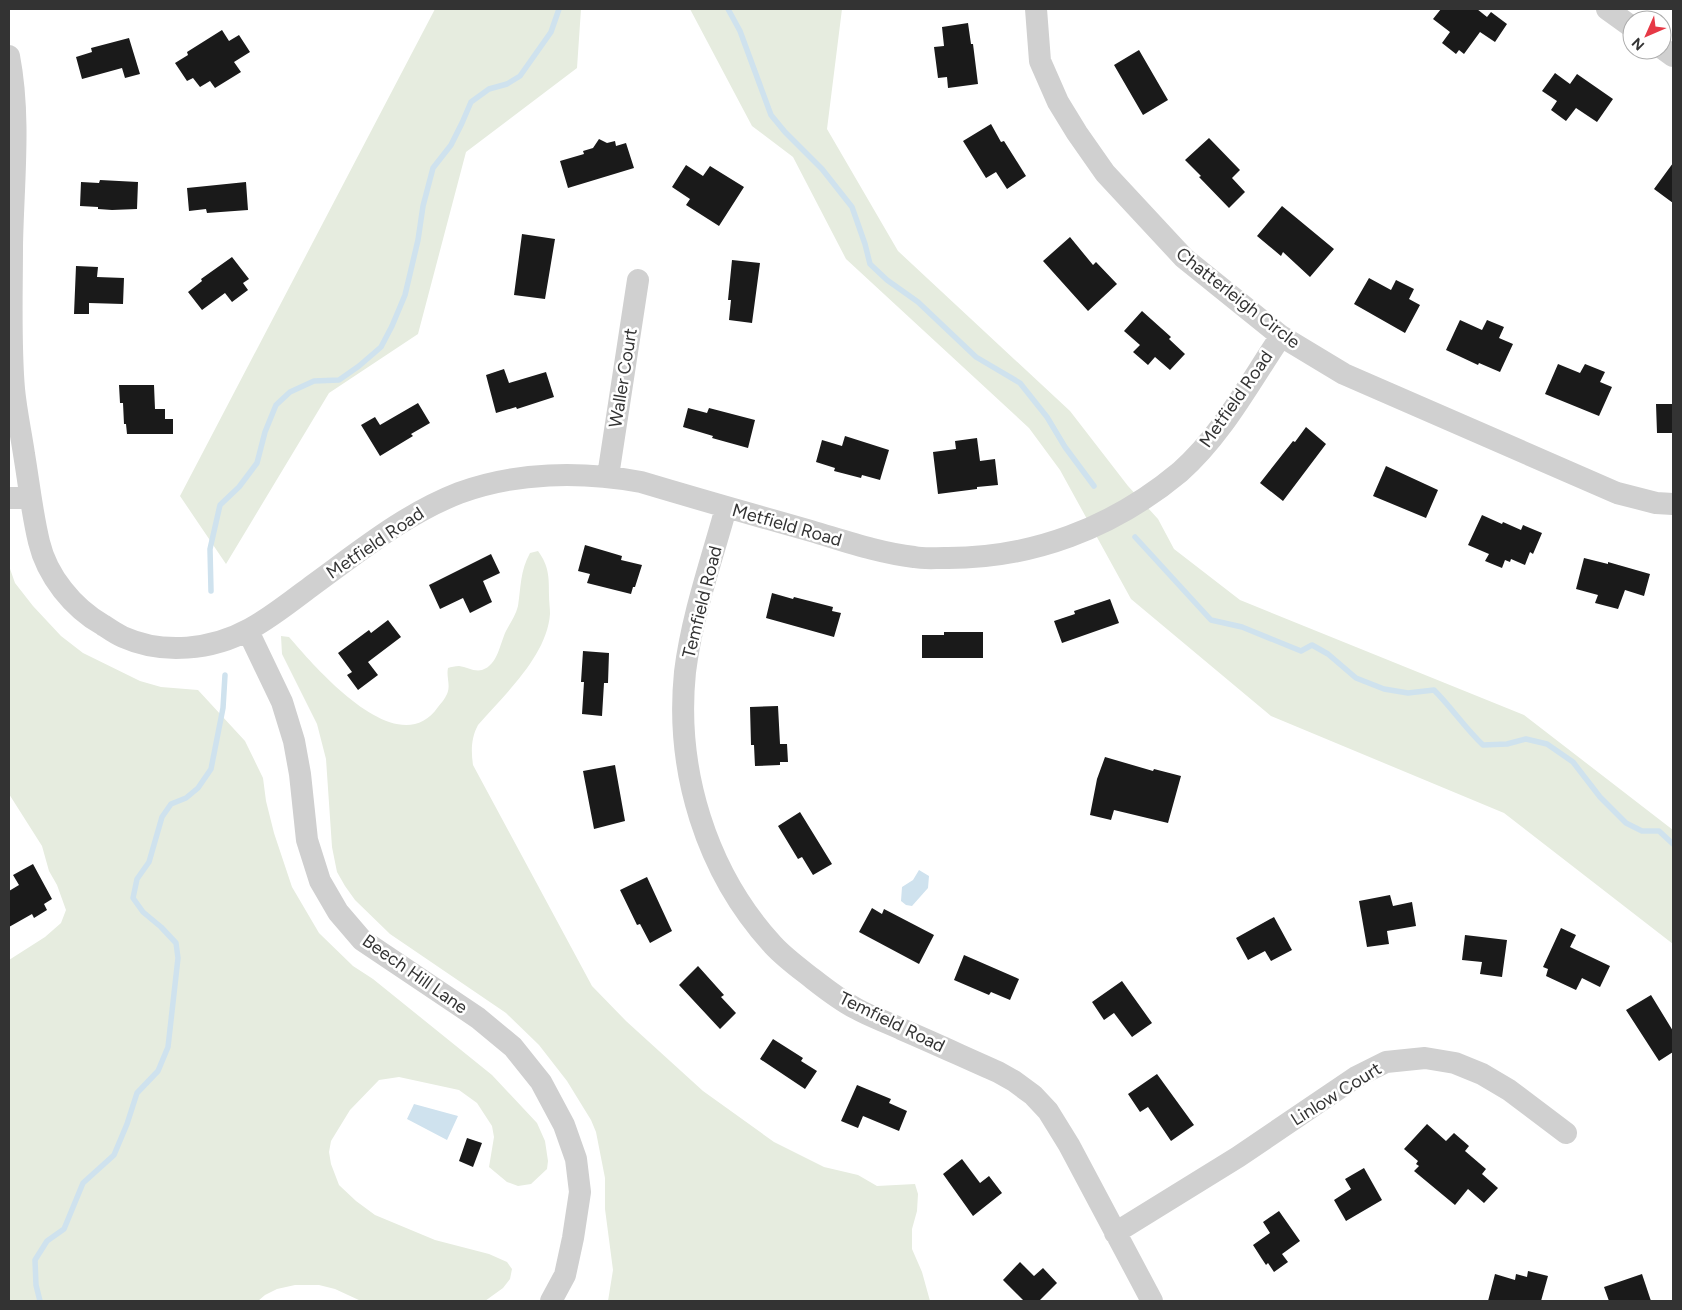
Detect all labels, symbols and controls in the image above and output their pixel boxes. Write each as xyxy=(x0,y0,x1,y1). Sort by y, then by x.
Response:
north arrow xyxy=(1622,10,1672,60)
text: N xyxy=(1628,34,1648,54)
street label: Chatterleigh Circle xyxy=(1172,243,1305,353)
street label: Waller Court xyxy=(604,327,642,429)
street label: Metfield Road xyxy=(1195,346,1277,452)
street label: Metfield Road xyxy=(730,499,844,551)
street label: Metfield Road xyxy=(322,502,428,584)
street label: Temfield Road xyxy=(677,544,727,660)
street label: Beech Hill Lane xyxy=(358,930,472,1018)
street label: Temfield Road xyxy=(835,987,949,1057)
street label: Linlow Court xyxy=(1287,1057,1386,1131)

